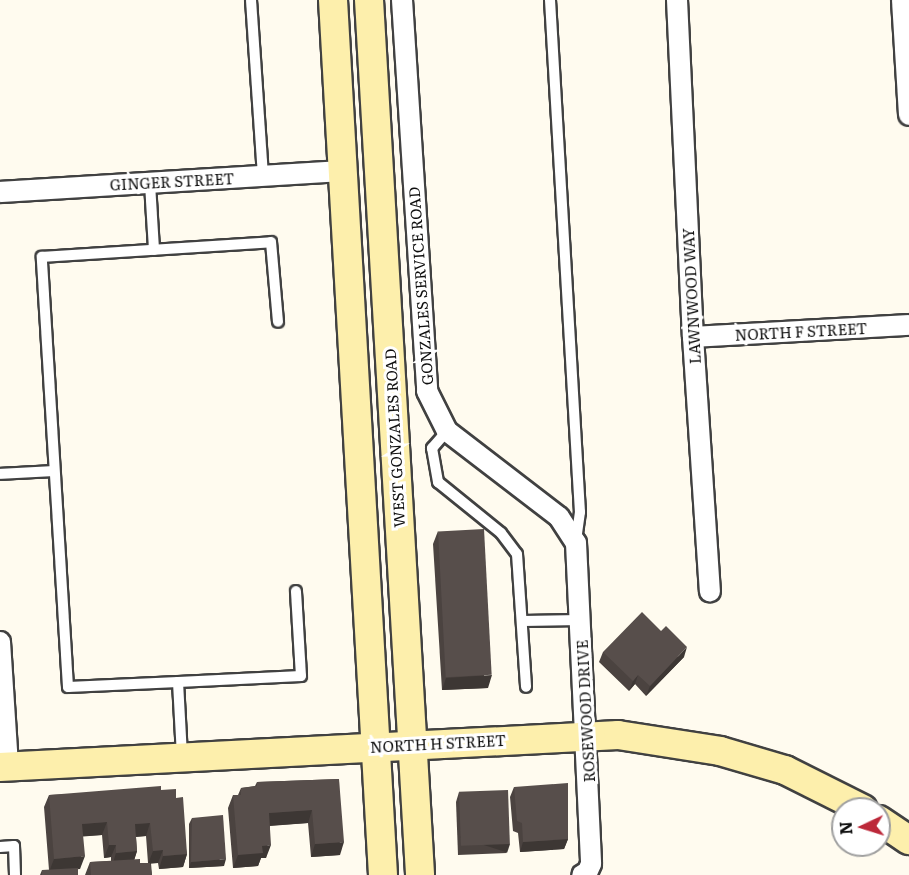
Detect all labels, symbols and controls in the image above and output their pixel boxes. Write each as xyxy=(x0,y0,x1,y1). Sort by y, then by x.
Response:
street label: GINGER STREET xyxy=(109,169,235,193)
street label: GONZALES SERVICE ROAD xyxy=(404,186,436,386)
street label: LAWNWOOD WAY xyxy=(678,227,704,365)
street label: NORTH F STREET xyxy=(734,319,868,343)
street label: WEST GONZALES ROAD xyxy=(380,348,408,528)
street label: ROSEWOOD DRIVE xyxy=(572,639,598,783)
street label: NORTH H STREET xyxy=(370,730,506,756)
north arrow xyxy=(831,797,891,857)
text: N xyxy=(833,821,857,836)

